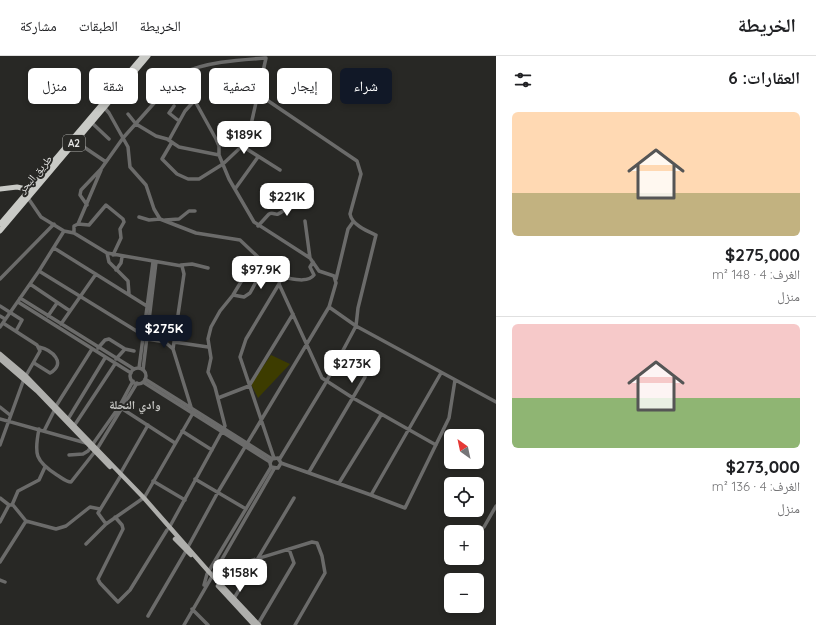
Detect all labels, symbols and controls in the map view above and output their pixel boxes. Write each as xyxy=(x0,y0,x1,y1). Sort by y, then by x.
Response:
text: الخريطة xyxy=(738,13,796,37)
text: مشاركة xyxy=(20,17,57,35)
text: الطبقات xyxy=(79,17,118,35)
text: الخريطة xyxy=(140,17,181,35)
text: العقارات: 6 xyxy=(728,67,800,88)
chip: منزل xyxy=(28,68,81,104)
chip: شقة xyxy=(89,68,138,104)
chip: جديد xyxy=(146,68,201,104)
chip: تصفية xyxy=(209,68,269,104)
chip: إيجار xyxy=(277,68,332,104)
chip: شراء xyxy=(340,68,392,104)
icon: filters xyxy=(512,69,534,91)
pin: $189K xyxy=(216,121,272,155)
text: $189K xyxy=(226,126,262,142)
road number: A2 xyxy=(63,135,85,151)
icon: home xyxy=(620,138,692,210)
street label: طريق البحر xyxy=(14,152,55,197)
pin: $221K xyxy=(259,183,315,217)
text: $221K xyxy=(269,188,305,204)
text: $275,000 xyxy=(725,244,800,265)
pin: $97.9K xyxy=(228,256,294,290)
text: $97.9K xyxy=(241,261,281,277)
text: الغرف: 4 · 148 m² xyxy=(712,266,800,282)
text: منزل xyxy=(777,288,800,304)
pin: $275K xyxy=(136,315,192,349)
text: $275K xyxy=(145,320,183,336)
pin: $273K xyxy=(324,350,380,384)
icon: home xyxy=(620,350,692,422)
text: $273K xyxy=(333,355,371,371)
district label: وادي النحلة xyxy=(109,397,161,415)
north arrow xyxy=(444,429,484,469)
map controls xyxy=(444,429,484,613)
text: $273,000 xyxy=(726,456,800,477)
button: locate xyxy=(444,477,484,517)
text: الغرف: 4 · 136 m² xyxy=(712,478,800,494)
text: منزل xyxy=(777,500,800,516)
button: + xyxy=(444,525,484,565)
pin: $158K xyxy=(212,559,268,593)
text: $158K xyxy=(222,564,258,580)
button: − xyxy=(444,573,484,613)

